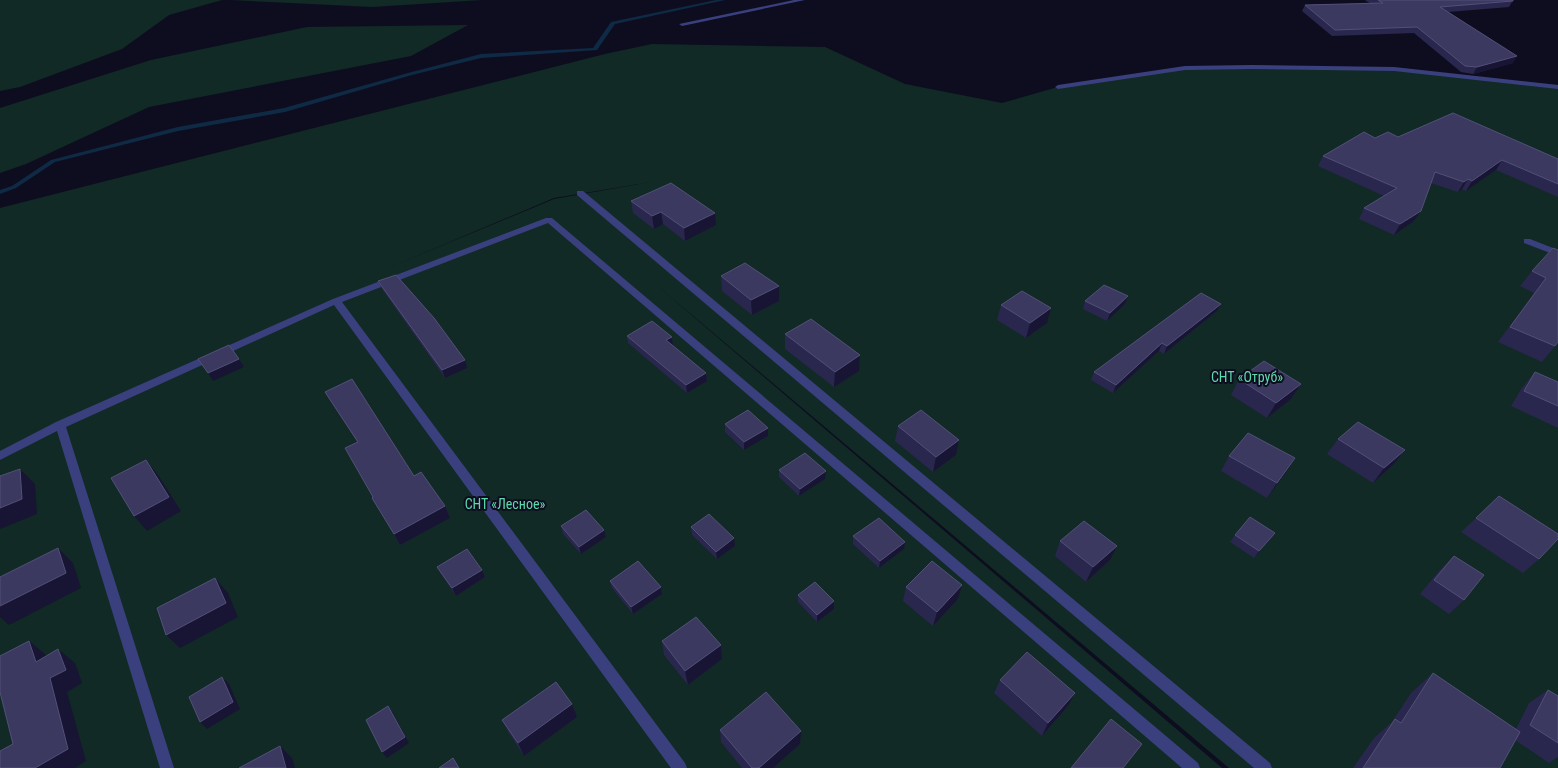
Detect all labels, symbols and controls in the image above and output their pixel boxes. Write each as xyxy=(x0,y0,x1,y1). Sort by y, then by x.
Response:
park label: СНТ «Отруб» xyxy=(1211,369,1283,385)
park label: СНТ «Лесное» xyxy=(465,496,546,512)

